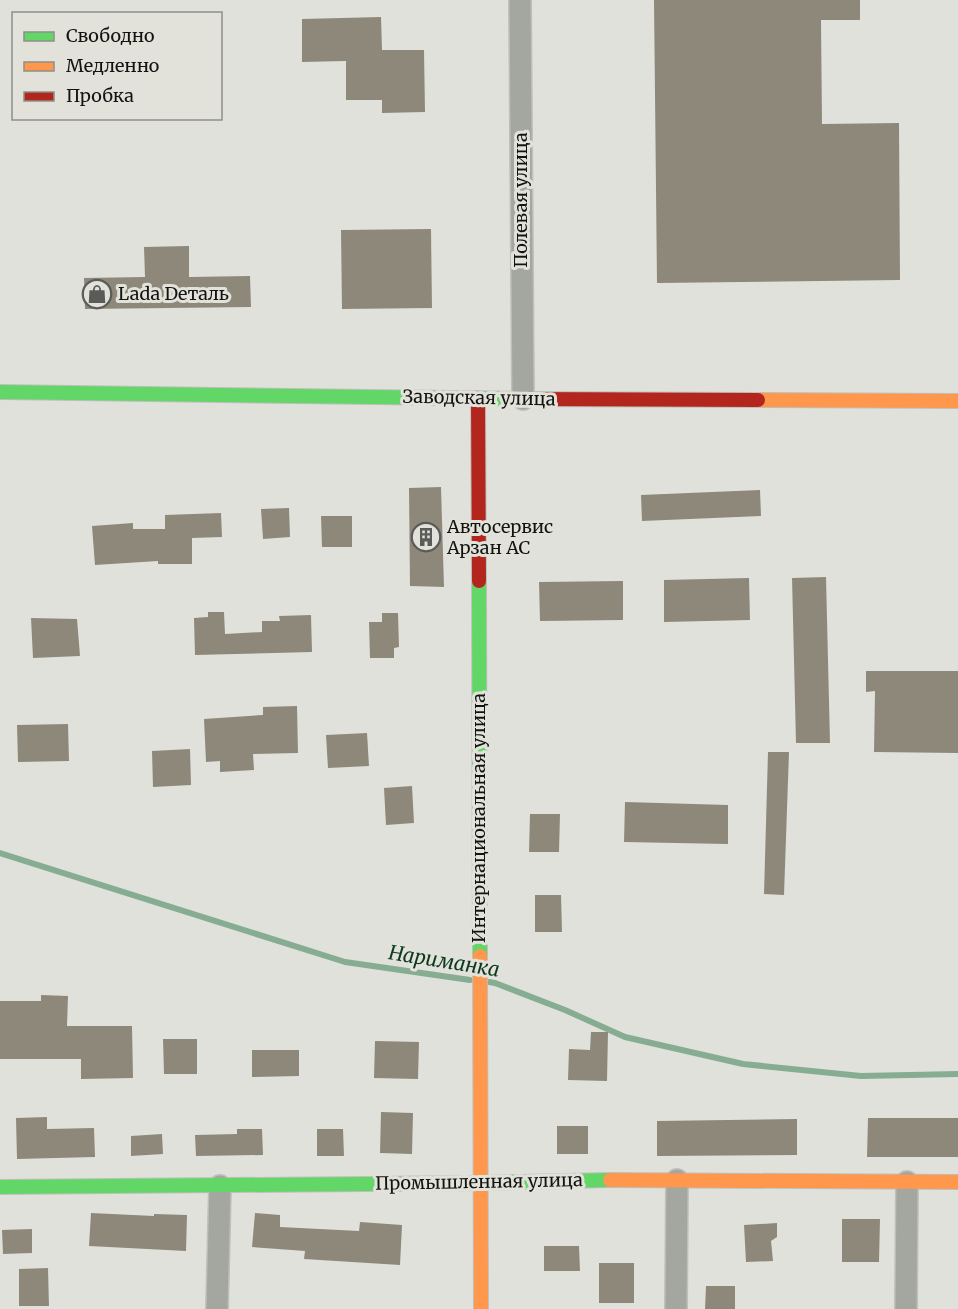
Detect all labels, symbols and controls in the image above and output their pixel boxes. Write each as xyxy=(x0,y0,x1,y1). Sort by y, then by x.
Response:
legend xyxy=(12,12,222,120)
text: Свободно xyxy=(66,24,154,47)
text: Медленно xyxy=(66,54,159,77)
text: Пробка xyxy=(66,84,134,107)
street label: Полевая улица xyxy=(509,132,532,268)
shop icon: Lada Dеталь xyxy=(81,278,113,310)
place label: Lada Dеталь xyxy=(118,282,229,305)
street label: Заводская улица xyxy=(402,385,556,410)
place label: Автосервис Арзан АС xyxy=(446,515,553,559)
building icon: Автосервис Арзан АС xyxy=(410,521,442,553)
street label: Интернациональная улица xyxy=(467,693,490,943)
water label: Нариманка xyxy=(387,939,502,982)
street label: Промышленная улица xyxy=(375,1168,583,1195)

